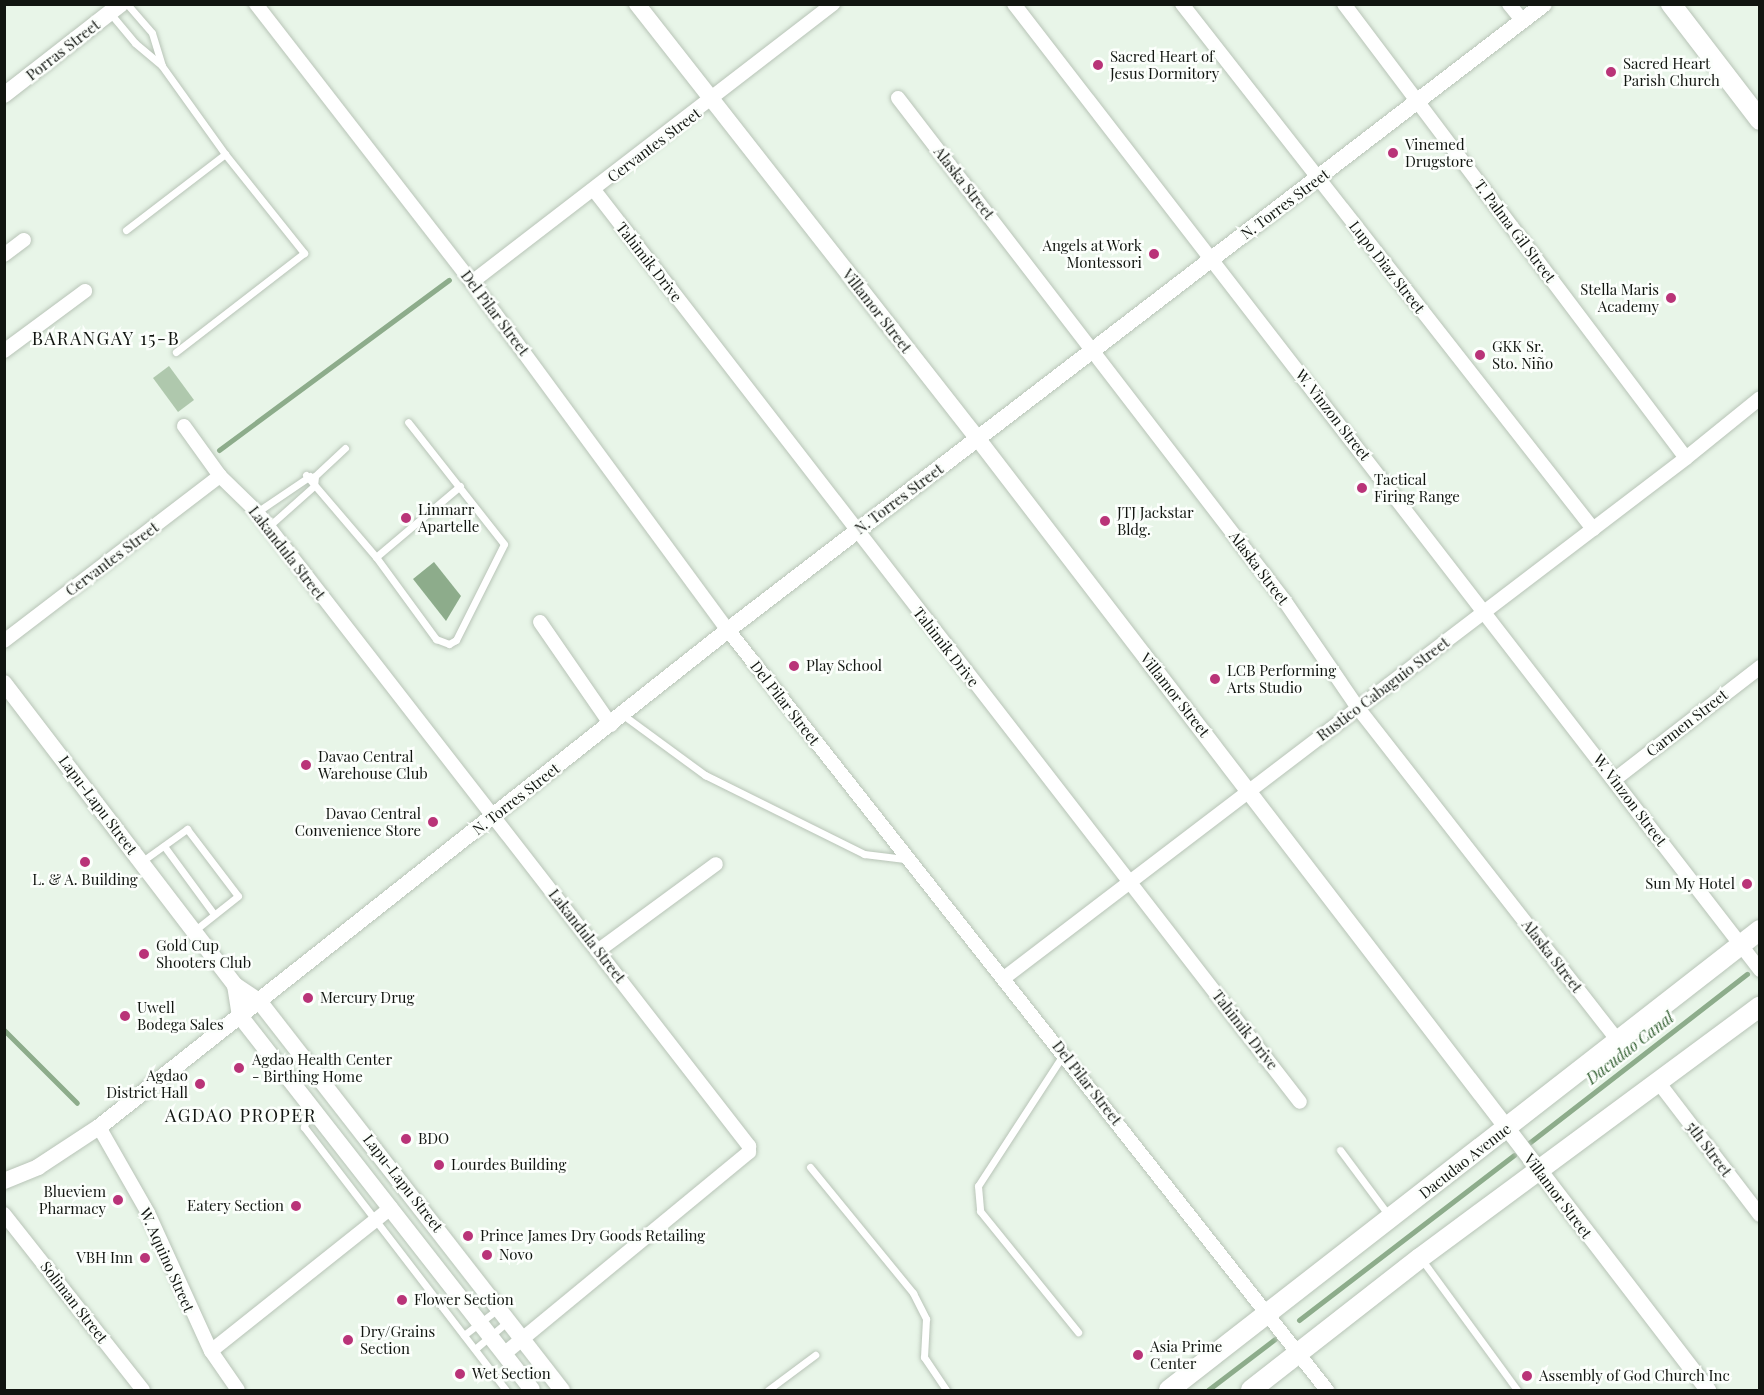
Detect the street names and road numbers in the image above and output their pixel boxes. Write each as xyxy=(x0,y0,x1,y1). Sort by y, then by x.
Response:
street label: Porras Street xyxy=(23,16,103,84)
street label: Cervantes Street xyxy=(604,104,704,186)
street label: Alaska Street xyxy=(930,143,998,223)
street label: N. Torres Street xyxy=(1237,165,1333,243)
street label: T. Palma Gil Street xyxy=(1470,176,1560,286)
street label: Lupo Diaz Street xyxy=(1345,217,1429,317)
street label: Tahimik Drive xyxy=(612,219,686,305)
street label: Villamor Street xyxy=(839,265,915,357)
street label: Del Pilar Street xyxy=(457,267,533,359)
street label: W. Vinzon Street xyxy=(1292,366,1374,464)
street label: N. Torres Street xyxy=(851,460,947,538)
street label: Lakandula Street xyxy=(245,503,329,603)
street label: Cervantes Street xyxy=(62,518,162,600)
street label: Alaska Street xyxy=(1225,528,1293,608)
street label: Tahimik Drive xyxy=(909,604,983,690)
street label: Rustico Cabaguio Street xyxy=(1313,633,1453,745)
street label: Villamor Street xyxy=(1137,649,1213,741)
street label: Del Pilar Street xyxy=(746,657,824,749)
street label: Carmen Street xyxy=(1643,686,1731,760)
street label: W. Vinzon Street xyxy=(1589,750,1671,850)
street label: Lapu-Lapu Street xyxy=(55,752,141,858)
street label: N. Torres Street xyxy=(469,759,563,839)
street label: Lakandula Street xyxy=(545,886,629,986)
street label: Alaska Street xyxy=(1518,916,1586,996)
street label: Tahimik Drive xyxy=(1208,987,1282,1073)
street label: Del Pilar Street xyxy=(1048,1037,1126,1129)
street label: 5th Street xyxy=(1682,1118,1736,1180)
street label: Dacudao Avenue xyxy=(1415,1119,1515,1203)
street label: Lapu-Lapu Street xyxy=(359,1131,447,1235)
street label: Villamor Street xyxy=(1520,1150,1596,1242)
street label: W. Aquino Street xyxy=(136,1205,198,1315)
street label: Soliman Street xyxy=(37,1258,111,1346)

